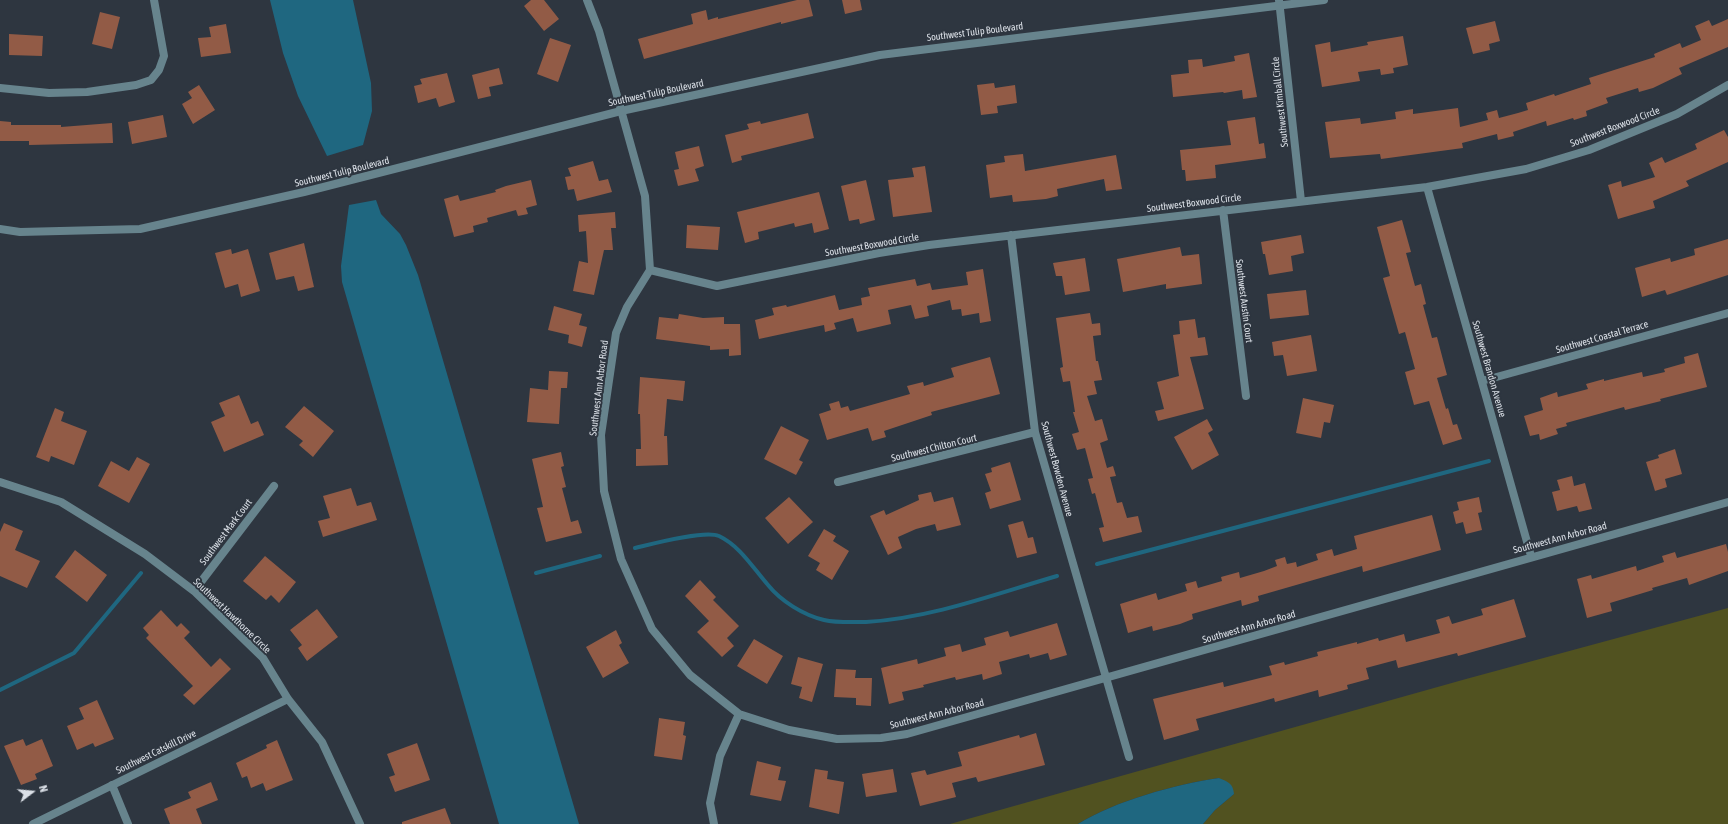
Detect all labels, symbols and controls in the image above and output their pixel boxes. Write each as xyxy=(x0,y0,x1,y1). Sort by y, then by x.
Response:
street label: Southwest Tulip Boulevard xyxy=(926,20,1024,44)
street label: Southwest Kimball Circle xyxy=(1269,56,1291,148)
street label: Southwest Tulip Boulevard xyxy=(607,77,705,109)
street label: Southwest Boxwood Circle xyxy=(1569,104,1661,150)
street label: Southwest Tulip Boulevard xyxy=(293,154,391,190)
street label: Southwest Boxwood Circle xyxy=(1146,191,1242,215)
street label: Southwest Boxwood Circle xyxy=(824,231,920,259)
street label: Southwest Austin Court xyxy=(1233,259,1255,343)
street label: Southwest Coastal Terrace xyxy=(1554,318,1650,356)
street label: Southwest Brandon Avenue xyxy=(1469,319,1509,419)
street label: Southwest Ann Arbor Road xyxy=(587,339,611,437)
street label: Southwest Bowden Avenue xyxy=(1039,420,1075,518)
street label: Southwest Chilton Court xyxy=(890,432,978,464)
street label: Southwest Mark Court xyxy=(197,497,255,567)
street label: Southwest Ann Arbor Road xyxy=(1512,520,1608,556)
street label: Southwest Hawthorne Circle xyxy=(191,576,273,656)
street label: Southwest Ann Arbor Road xyxy=(1201,608,1297,646)
street label: Southwest Ann Arbor Road xyxy=(889,697,985,731)
street label: Southwest Catskill Drive xyxy=(114,727,198,777)
north arrow xyxy=(12,772,52,812)
text: N xyxy=(37,784,50,793)

